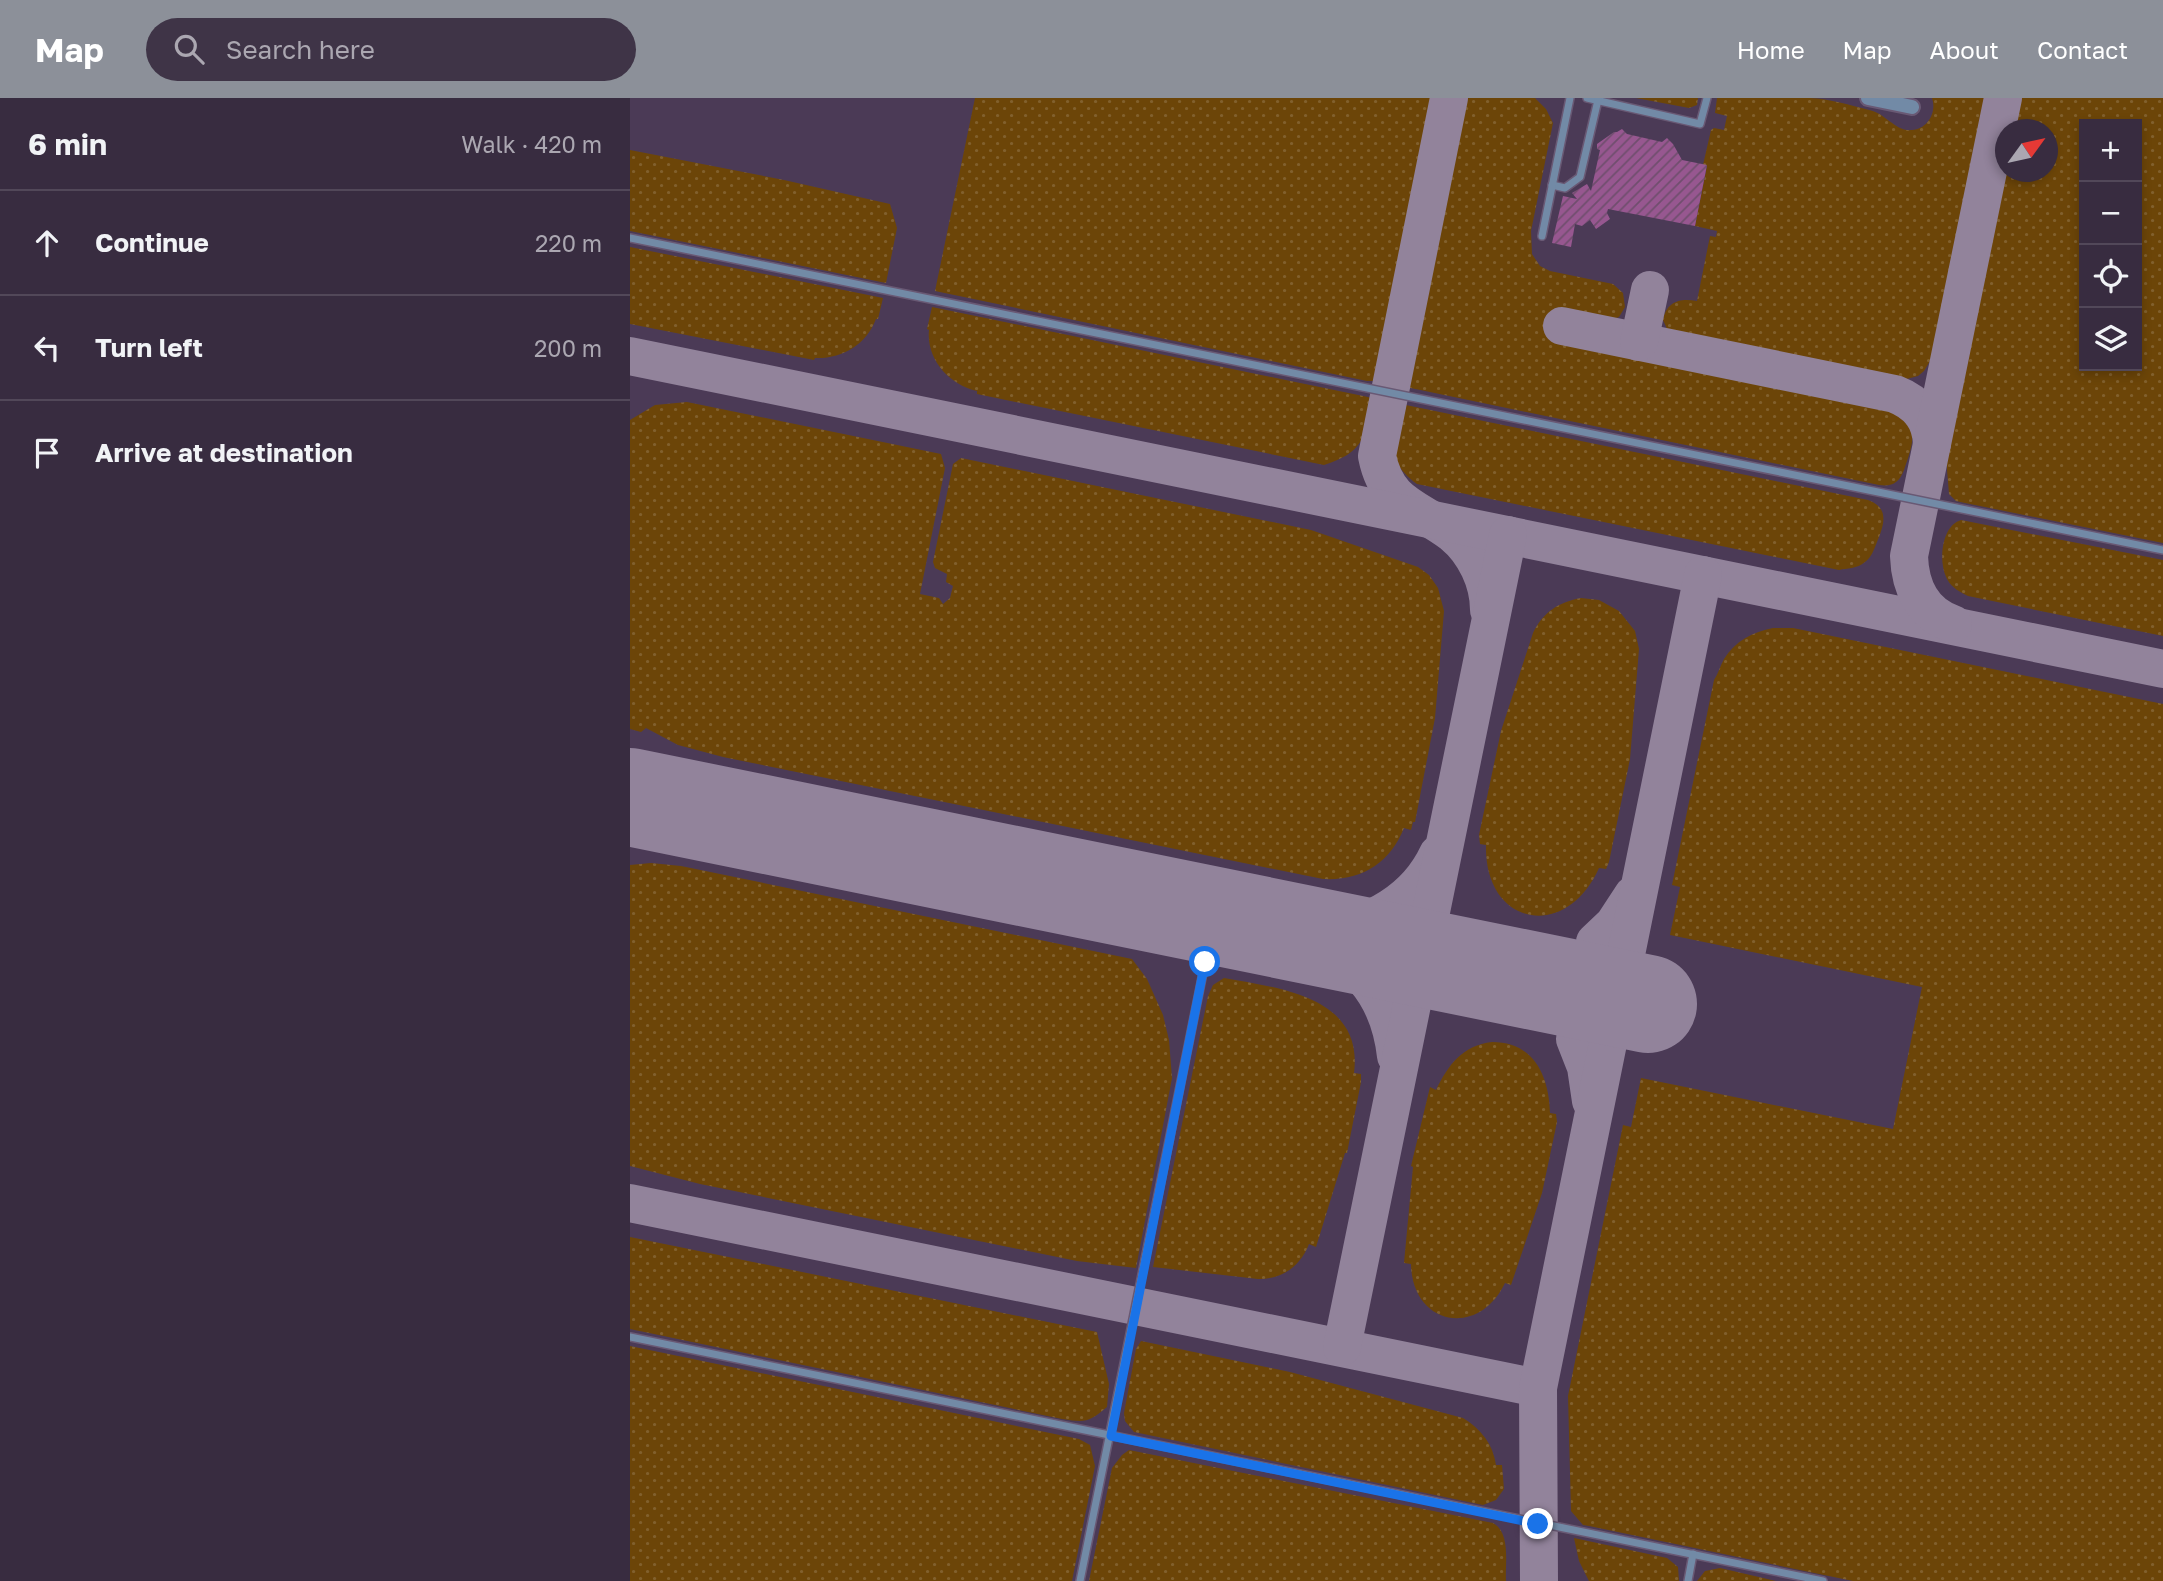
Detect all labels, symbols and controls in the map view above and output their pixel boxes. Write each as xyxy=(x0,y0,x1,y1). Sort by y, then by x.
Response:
search box xyxy=(146,18,636,81)
text: Map xyxy=(35,30,104,69)
icon: search xyxy=(170,30,208,68)
text: Search here xyxy=(226,34,375,65)
text: Home xyxy=(1737,35,1805,64)
text: Map xyxy=(1843,35,1892,64)
text: About xyxy=(1930,35,1999,64)
text: Contact xyxy=(2037,35,2128,64)
north arrow xyxy=(1995,119,2058,182)
map controls xyxy=(2079,119,2142,371)
button: + xyxy=(2079,119,2142,182)
text: 6 min xyxy=(28,126,107,162)
text: Walk · 420 m xyxy=(461,130,602,158)
button: − xyxy=(2079,182,2142,245)
icon: ahead xyxy=(28,224,66,262)
text: Continue xyxy=(95,227,209,258)
text: 220 m xyxy=(535,229,602,257)
button: locate xyxy=(2079,245,2142,308)
button: layers xyxy=(2079,308,2142,371)
icon: left xyxy=(28,329,66,367)
text: Turn left xyxy=(95,332,203,363)
text: 200 m xyxy=(534,334,602,362)
icon: arrive xyxy=(28,434,66,472)
text: Arrive at destination xyxy=(95,437,353,468)
route start xyxy=(1189,946,1220,977)
route end xyxy=(1522,1508,1553,1539)

